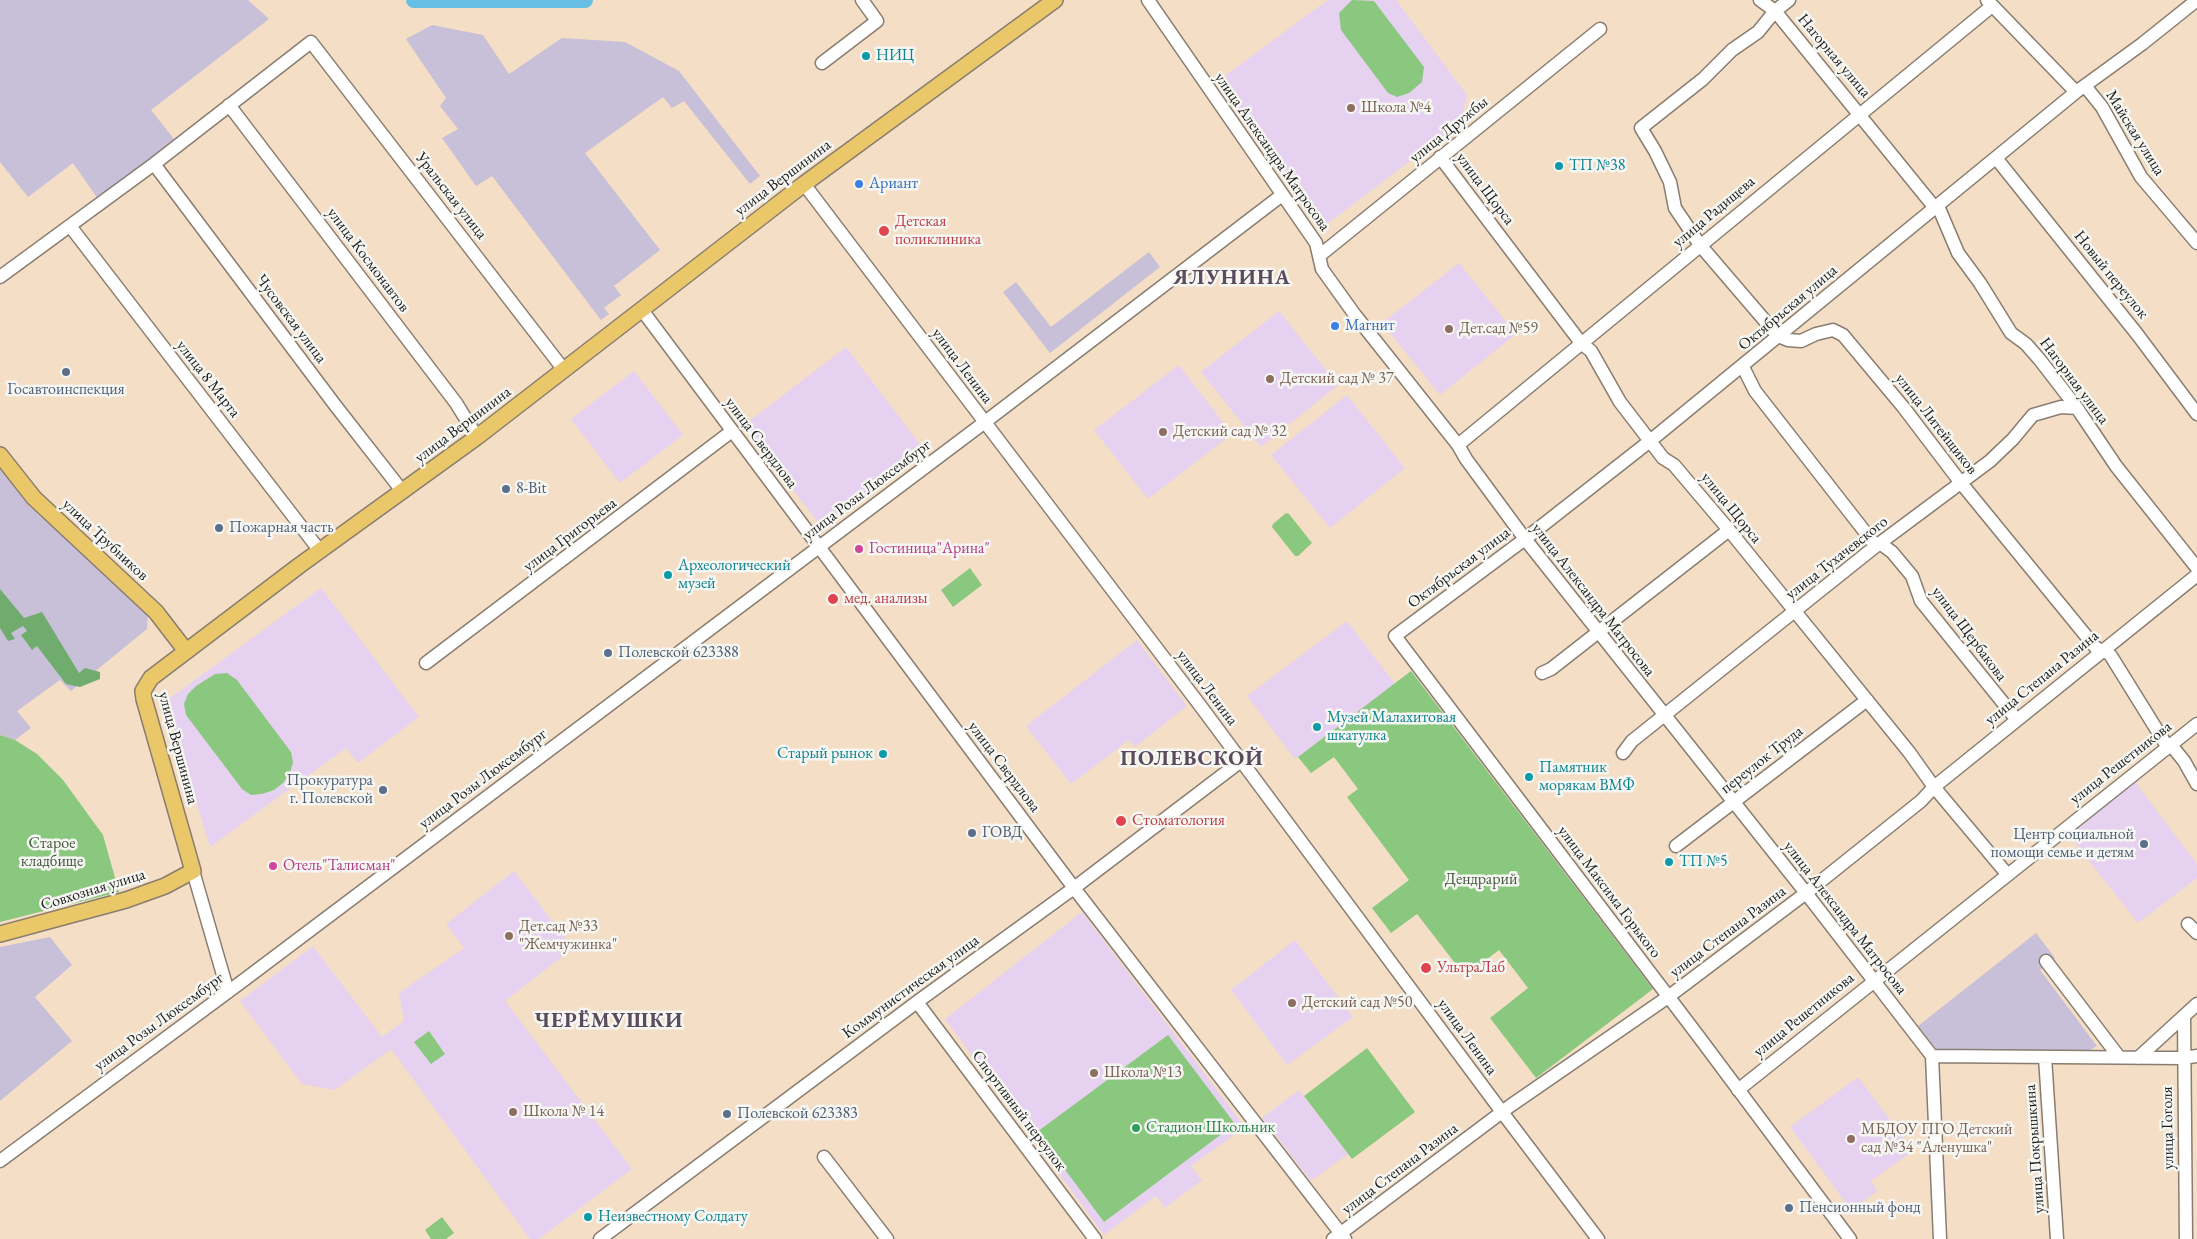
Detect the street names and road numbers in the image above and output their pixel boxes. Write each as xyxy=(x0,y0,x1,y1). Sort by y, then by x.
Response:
street label: Нагорная улица xyxy=(1793,10,1875,102)
street label: улица Александра Матросова xyxy=(1210,69,1334,235)
street label: Майская улица xyxy=(2101,87,2169,179)
street label: улица Дружбы xyxy=(1406,93,1492,167)
street label: улица Вершинина xyxy=(731,136,835,220)
street label: Уральская улица xyxy=(411,149,491,243)
street label: улица Щорса xyxy=(1451,149,1519,229)
street label: улица Радищева xyxy=(1669,172,1759,252)
street label: улица Космонавтов xyxy=(322,204,414,316)
street label: Новый переулок xyxy=(2070,227,2152,323)
street label: Октябрьская улица xyxy=(1735,261,1841,355)
street label: Чусовская улица xyxy=(251,271,331,367)
street label: улица Ленина xyxy=(927,324,997,408)
street label: Нагорная улица xyxy=(2035,334,2113,428)
street label: улица 8 Марта xyxy=(172,336,244,422)
street label: улица Литейщиков xyxy=(1891,370,1981,478)
street label: улица Вершинина xyxy=(411,383,515,467)
street label: улица Свердлова xyxy=(721,394,801,492)
street label: улица Розы Люксембург xyxy=(799,436,935,544)
street label: улица Щорса xyxy=(1696,469,1766,547)
street label: улица Григорьева xyxy=(520,494,620,576)
street label: улица Трубников xyxy=(58,495,152,585)
street label: улица Тухачевского xyxy=(1782,512,1892,604)
street label: улица Александра Матросова xyxy=(1527,520,1659,680)
street label: Октябрьская улица xyxy=(1404,523,1514,613)
street label: улица Щербакова xyxy=(1927,583,2011,685)
street label: улица Степана Разина xyxy=(1981,626,2103,730)
street label: улица Ленина xyxy=(1172,646,1242,730)
street label: улица Вершинина xyxy=(154,690,202,806)
street label: улица Решетникова xyxy=(2066,717,2176,809)
street label: улица Свердлова xyxy=(964,718,1044,816)
street label: переулок Труда xyxy=(1717,722,1807,798)
street label: улица Розы Люксембург xyxy=(415,725,551,833)
street label: улица Максима Горького xyxy=(1553,822,1665,962)
street label: улица Александра Матросова xyxy=(1779,838,1911,998)
street label: Совхозная улица xyxy=(38,865,148,915)
street label: улица Степана Разина xyxy=(1666,882,1790,982)
street label: Коммунистическая улица xyxy=(839,931,983,1043)
street label: улица Розы Люксембург xyxy=(91,969,227,1075)
street label: улица Решетникова xyxy=(1750,969,1858,1061)
street label: улица Ленина xyxy=(1433,995,1501,1079)
street label: Спортивный переулок xyxy=(967,1047,1071,1175)
street label: улица Покрышкина xyxy=(2021,1084,2049,1214)
street label: улица Гоголя xyxy=(2158,1086,2178,1170)
street label: улица Степана Разина xyxy=(1338,1119,1462,1219)

